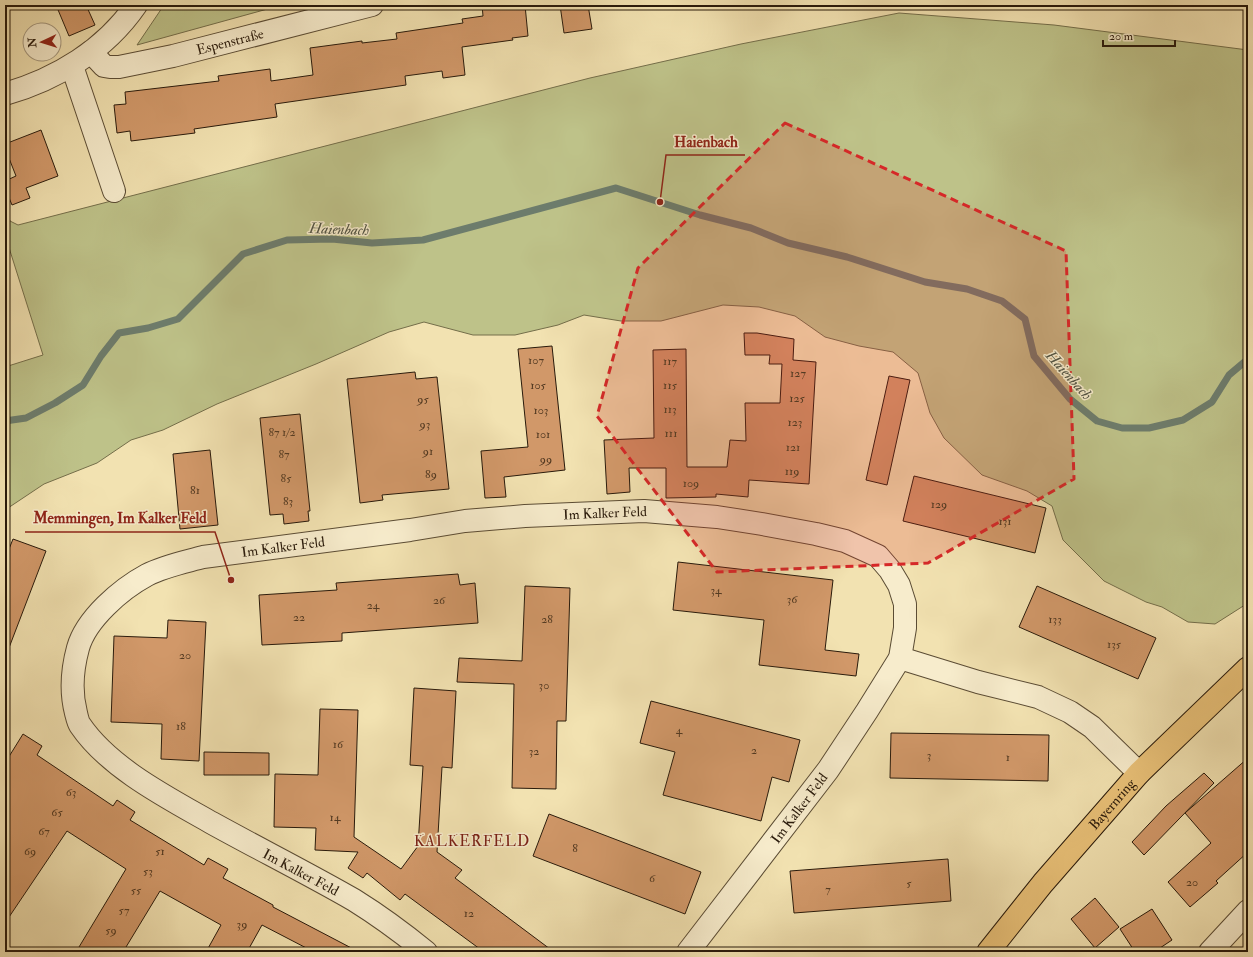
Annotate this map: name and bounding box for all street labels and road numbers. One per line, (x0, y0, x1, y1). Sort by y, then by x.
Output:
street label: Espenstraße (195, 25, 266, 59)
street label: Im Kalker Feld (563, 503, 647, 523)
street label: Im Kalker Feld (240, 533, 326, 561)
street label: Im Kalker Feld (767, 770, 831, 847)
street label: Bayernring (1085, 775, 1140, 833)
street label: Im Kalker Feld (260, 845, 342, 900)

